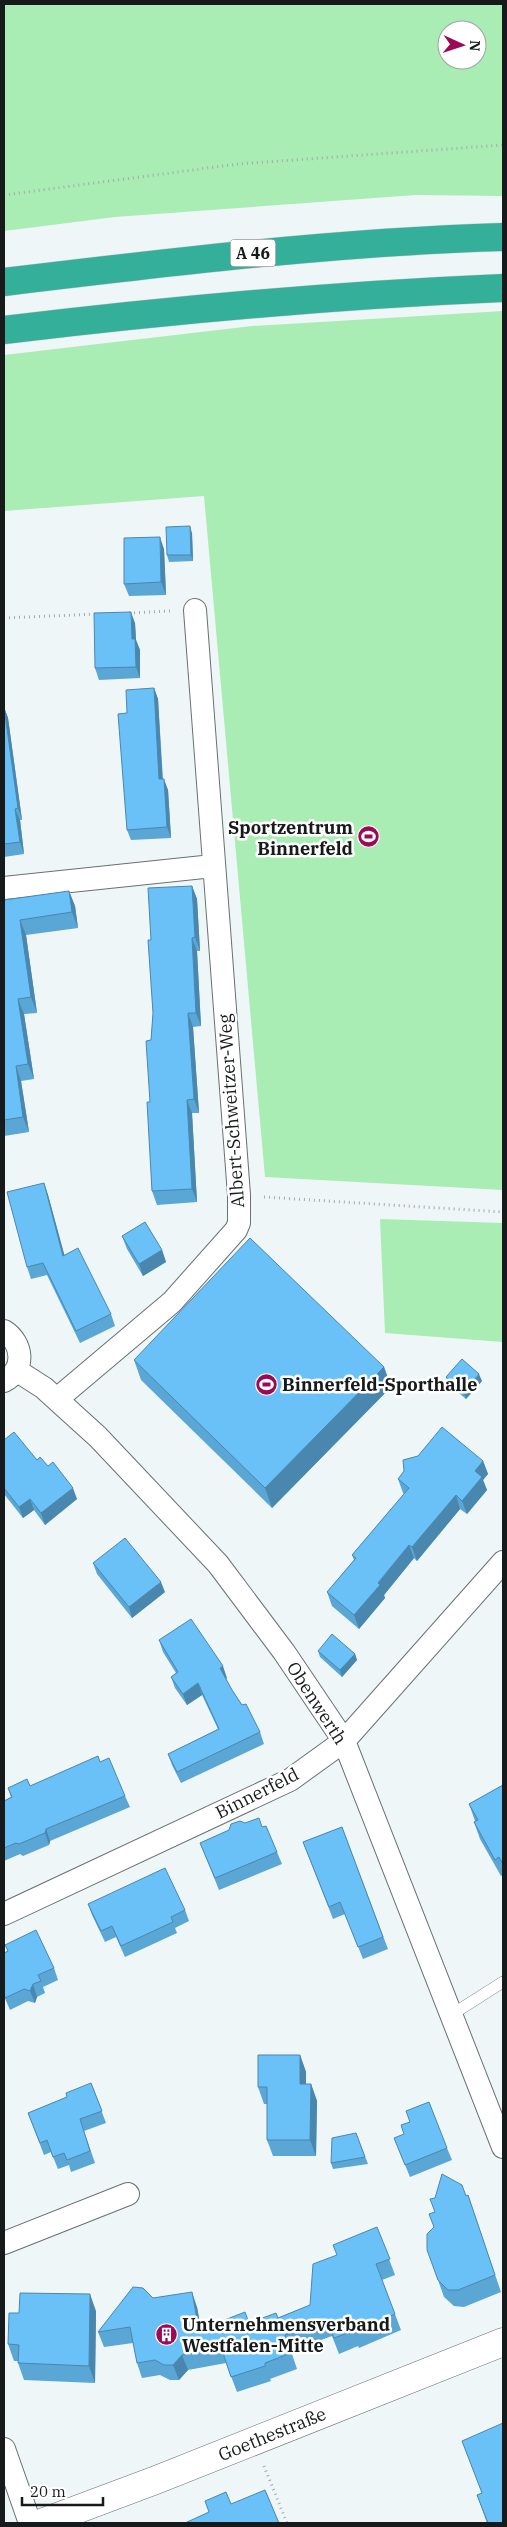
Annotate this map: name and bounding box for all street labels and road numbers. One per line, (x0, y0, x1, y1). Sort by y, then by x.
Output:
road number: A 46 (230, 240, 276, 266)
street label: Albert-Schweitzer-Weg (213, 1013, 249, 1209)
street label: Obenwerth (282, 1657, 352, 1749)
street label: Binnerfeld (211, 1762, 303, 1824)
street label: Goethestraße (215, 2402, 329, 2466)

